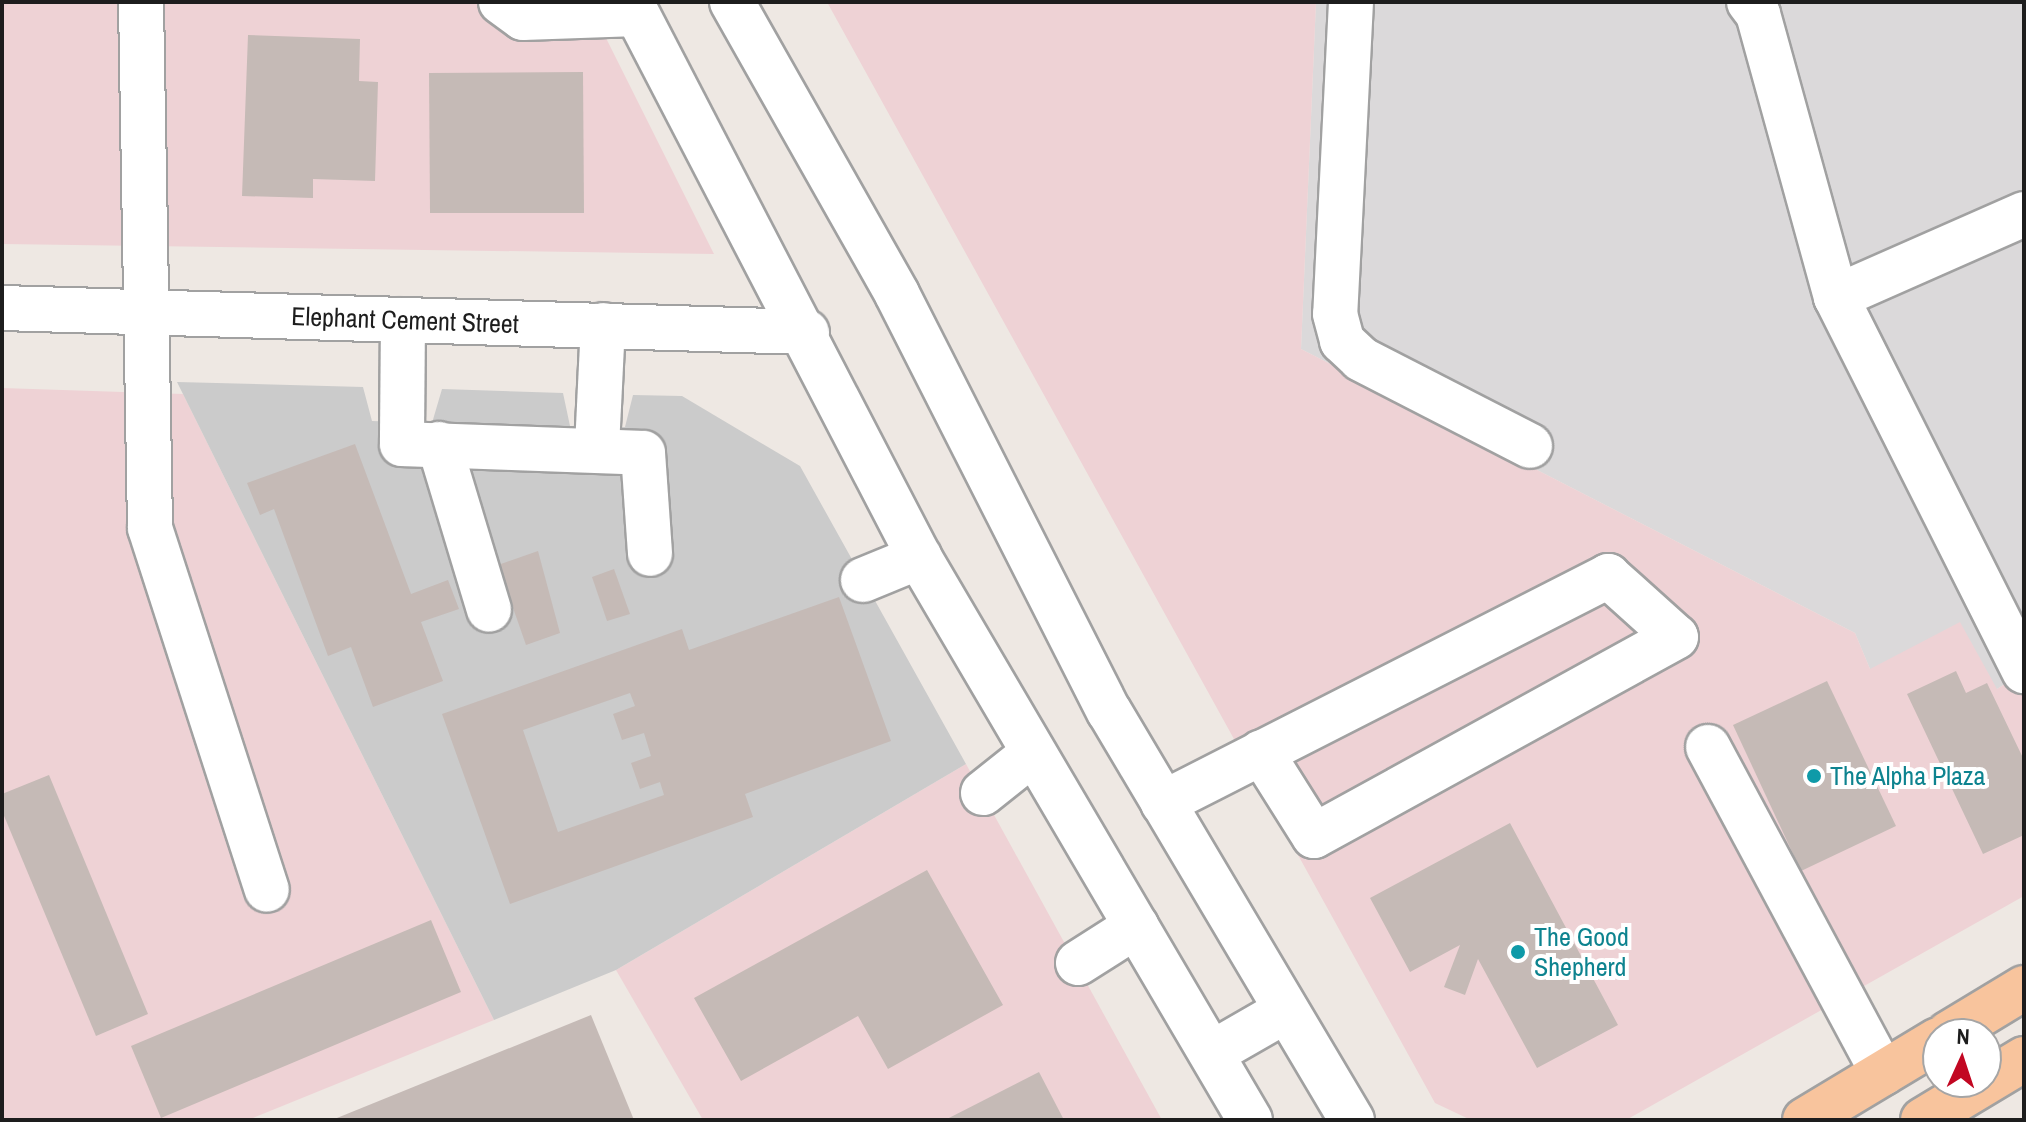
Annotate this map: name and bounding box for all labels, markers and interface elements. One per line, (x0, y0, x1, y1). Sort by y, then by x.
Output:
street label: Elephant Cement Street (291, 300, 519, 340)
place label: The Alpha Plaza (1830, 760, 1986, 792)
marker: The Alpha Plaza (1805, 767, 1823, 785)
place label: The Good Shepherd (1534, 921, 1629, 982)
marker: The Good Shepherd (1509, 943, 1527, 961)
north arrow (1922, 1018, 2002, 1098)
text: N (1956, 1021, 1970, 1051)

